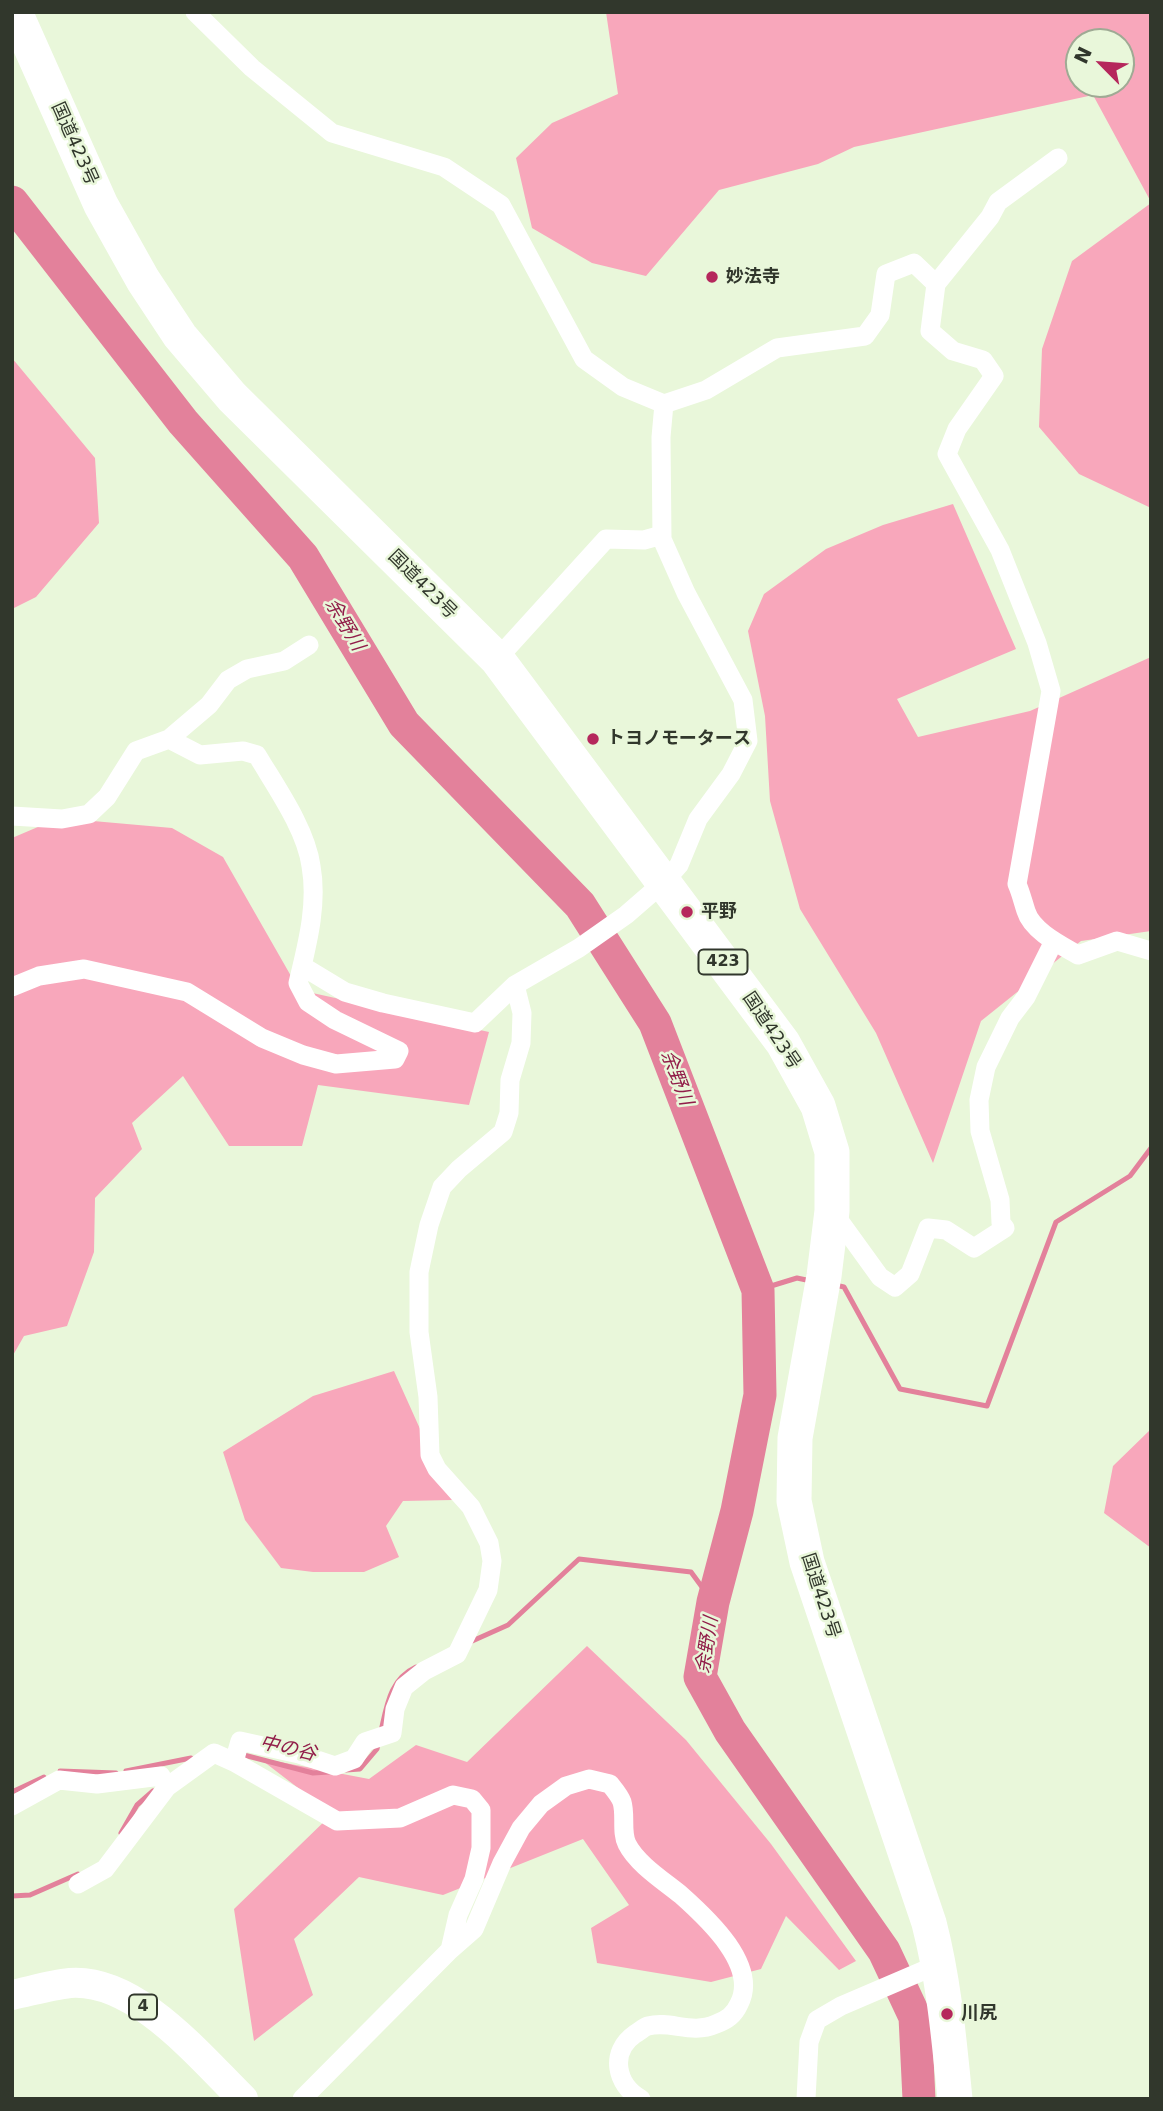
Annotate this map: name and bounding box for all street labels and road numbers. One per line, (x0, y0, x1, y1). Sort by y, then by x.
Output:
street label: 国道423号 (46, 99, 102, 189)
street label: 国道423号 (383, 546, 461, 624)
road number: 423 (698, 950, 748, 974)
street label: 国道423号 (737, 988, 805, 1074)
street label: 国道423号 (796, 1551, 844, 1641)
road number: 4 (129, 1994, 157, 2020)

